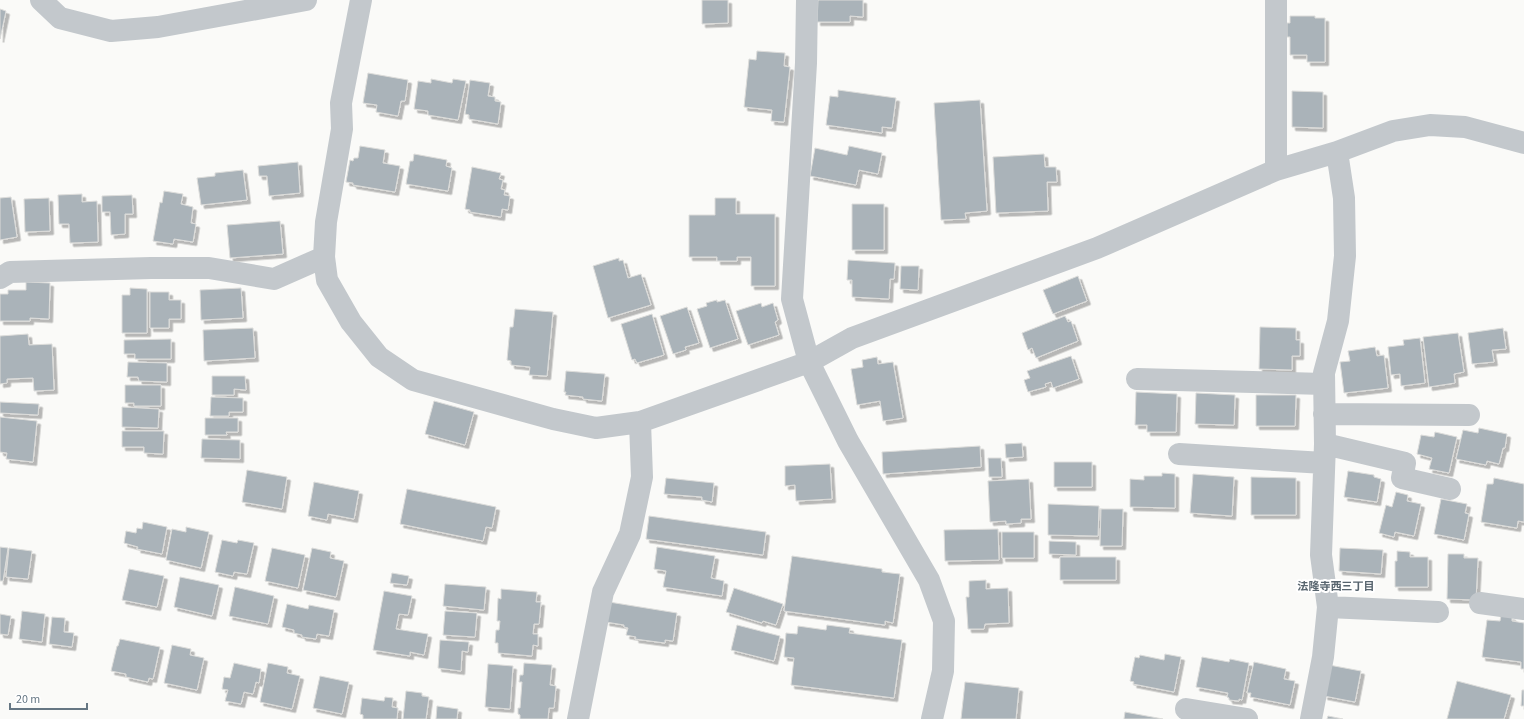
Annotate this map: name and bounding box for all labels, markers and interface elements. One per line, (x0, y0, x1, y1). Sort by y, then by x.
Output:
district label: 法隆寺西三丁目 (1298, 579, 1375, 594)
scale bar (10, 685, 87, 711)
text: 20 m (16, 691, 40, 708)

